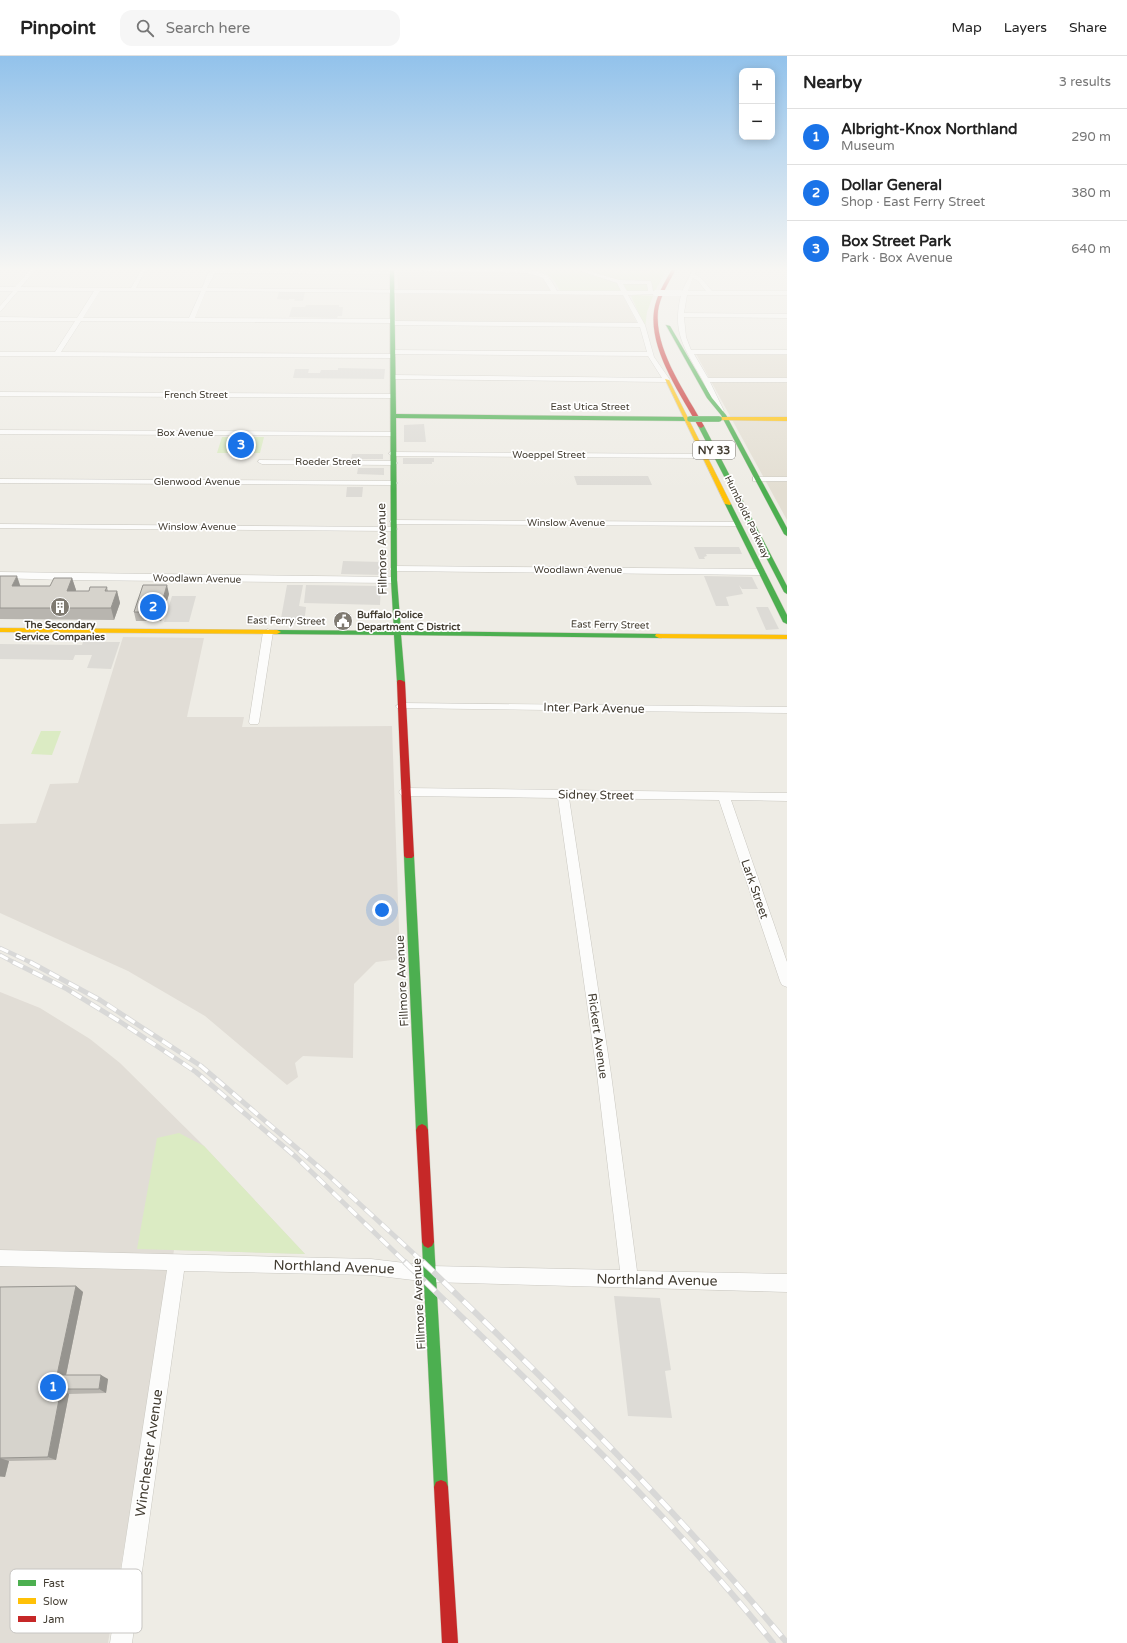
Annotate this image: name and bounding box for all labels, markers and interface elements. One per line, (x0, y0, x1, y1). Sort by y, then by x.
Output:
search box (120, 10, 400, 46)
text: Pinpoint (20, 17, 96, 39)
icon: search (134, 17, 156, 39)
text: Search here (166, 19, 250, 37)
text: Map (952, 19, 982, 36)
text: Layers (1004, 19, 1047, 36)
text: Share (1069, 19, 1107, 36)
map controls (739, 68, 775, 140)
button: + (739, 68, 775, 104)
text: Nearby (803, 72, 862, 93)
text: 3 results (1059, 74, 1111, 90)
button: − (739, 104, 775, 140)
text: Albright-Knox Northland (841, 120, 1018, 138)
text: 1 (812, 129, 820, 145)
text: 290 m (1071, 129, 1111, 145)
text: Museum (841, 138, 895, 154)
text: Dollar General (841, 176, 942, 194)
text: 2 (812, 185, 820, 201)
text: 380 m (1071, 185, 1111, 201)
text: Shop · East Ferry Street (841, 194, 985, 210)
text: Box Street Park (841, 232, 951, 250)
text: 3 (812, 241, 820, 257)
text: 640 m (1071, 241, 1111, 257)
text: Park · Box Avenue (841, 250, 953, 266)
street label: French Street (164, 389, 228, 401)
street label: East Utica Street (550, 401, 630, 413)
street label: Box Avenue (157, 427, 214, 439)
pin: 3 (228, 430, 254, 460)
road number: NY 33 (693, 441, 735, 459)
street label: Woeppel Street (512, 449, 586, 461)
street label: Roeder Street (295, 456, 361, 468)
street label: Humboldt Parkway (722, 474, 772, 561)
street label: Glenwood Avenue (154, 476, 241, 488)
street label: Fillmore Avenue (374, 503, 390, 595)
street label: Winslow Avenue (527, 517, 605, 529)
street label: Winslow Avenue (158, 521, 236, 533)
street label: Woodlawn Avenue (534, 564, 623, 576)
street label: Woodlawn Avenue (153, 572, 242, 586)
pin: 2 (140, 592, 166, 622)
building icon: The Secondary Service Companies (49, 596, 71, 618)
place label: Buffalo Police Department C District (357, 609, 460, 633)
public building icon: Buffalo Police Department C District (332, 610, 354, 632)
street label: East Ferry Street (247, 614, 326, 628)
street label: East Ferry Street (571, 618, 650, 632)
place label: The Secondary Service Companies (15, 619, 105, 643)
street label: Inter Park Avenue (543, 700, 645, 716)
street label: Sidney Street (558, 787, 634, 803)
street label: Lark Street (738, 857, 772, 921)
your location (372, 900, 392, 920)
street label: Fillmore Avenue (393, 935, 411, 1027)
street label: Rickert Avenue (585, 992, 611, 1080)
street label: Northland Avenue (273, 1256, 395, 1278)
street label: Fillmore Avenue (410, 1258, 428, 1350)
street label: Northland Avenue (596, 1270, 718, 1290)
pin: 1 (40, 1372, 66, 1402)
street label: Winchester Avenue (132, 1388, 166, 1518)
legend (10, 1569, 142, 1633)
text: Fast (43, 1577, 64, 1590)
text: Slow (43, 1595, 68, 1608)
text: Jam (43, 1613, 64, 1626)

